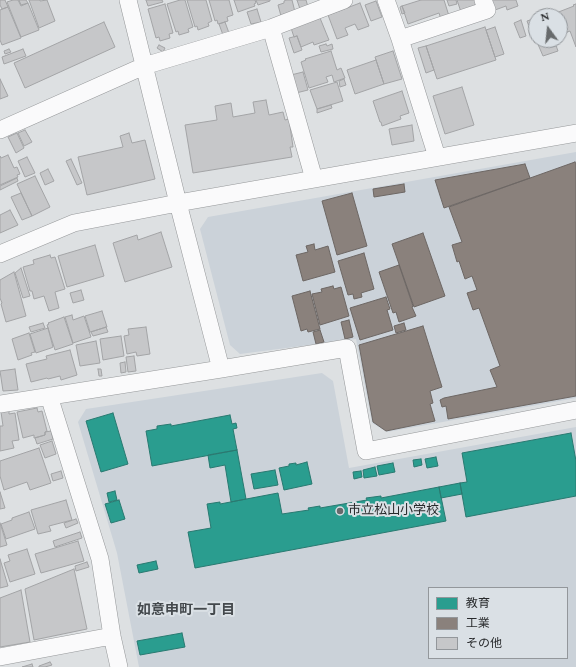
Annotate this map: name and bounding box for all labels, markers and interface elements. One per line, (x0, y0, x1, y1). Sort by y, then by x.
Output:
north arrow (528, 8, 568, 48)
text: N (538, 8, 552, 26)
place label: 市立松山小学校 (348, 503, 439, 519)
marker: 市立松山小学校 (335, 506, 345, 516)
legend (428, 587, 568, 659)
text: 教育 (466, 594, 490, 613)
district label: 如意申町一丁目 (137, 603, 235, 619)
text: 工業 (466, 614, 490, 633)
text: その他 (466, 634, 502, 653)

